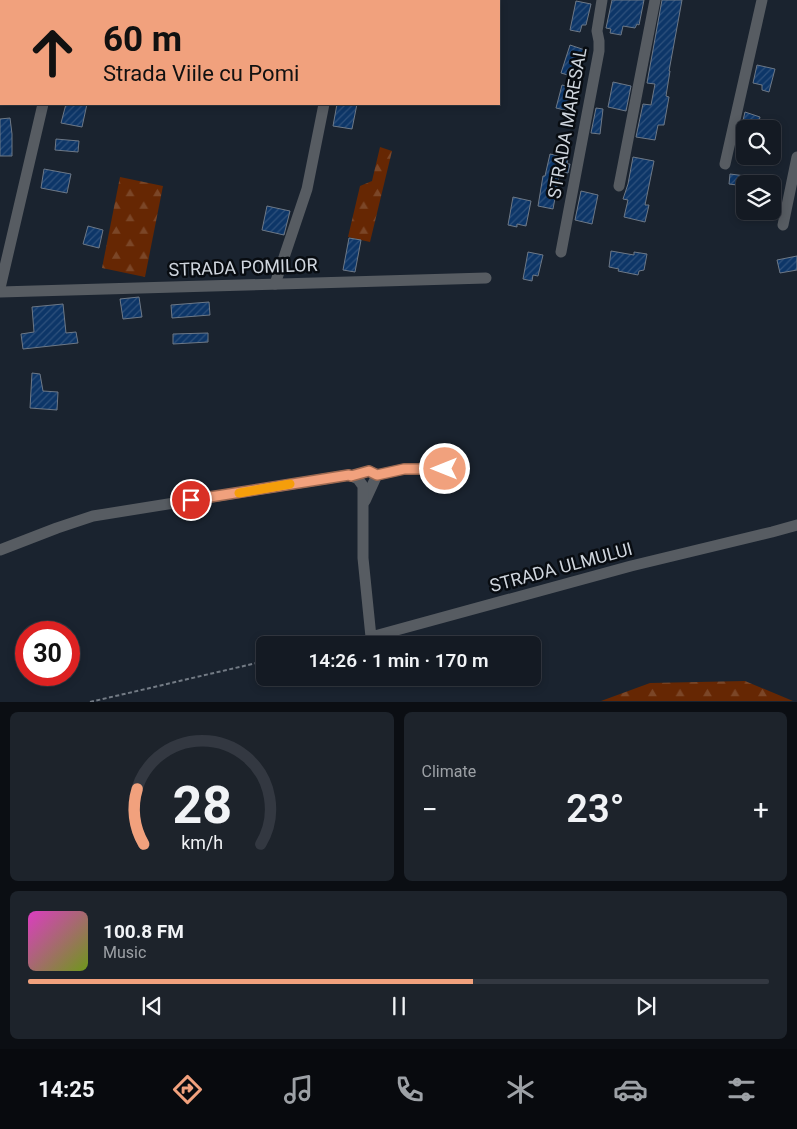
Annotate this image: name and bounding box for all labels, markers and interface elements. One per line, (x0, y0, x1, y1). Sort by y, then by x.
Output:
text: 60 m (103, 19, 182, 60)
icon: ahead (20, 20, 85, 85)
street label: STRADA MARESAL (543, 45, 591, 200)
text: Strada Viile cu Pomi (103, 61, 299, 86)
map controls (736, 120, 781, 220)
button: search (736, 120, 781, 165)
button: layers (736, 175, 781, 220)
street label: STRADA POMILOR (168, 254, 318, 280)
position arrow (418, 442, 470, 494)
pin (170, 479, 212, 521)
icon: arrive (177, 486, 205, 514)
street label: STRADA ULMULUI (487, 538, 635, 596)
speed limit sign: 30 (15, 621, 80, 686)
text: 14:26 · 1 min · 170 m (308, 649, 489, 672)
text: Climate (422, 762, 476, 781)
text: 28 (172, 775, 232, 836)
text: 23° (566, 787, 624, 831)
text: − (422, 793, 438, 826)
text: + (753, 793, 769, 826)
text: km/h (181, 832, 223, 853)
text: 100.8 FM (103, 920, 184, 943)
text: Music (103, 943, 146, 962)
icon: previous (138, 992, 166, 1020)
icon: pause (385, 992, 413, 1020)
icon: next (632, 992, 660, 1020)
icon: directions (170, 1072, 205, 1107)
icon: music (281, 1072, 316, 1107)
icon: phone (392, 1072, 427, 1107)
icon: climate (503, 1072, 538, 1107)
icon: car (613, 1072, 648, 1107)
icon: filters (724, 1072, 759, 1107)
text: 14:25 (38, 1077, 95, 1102)

